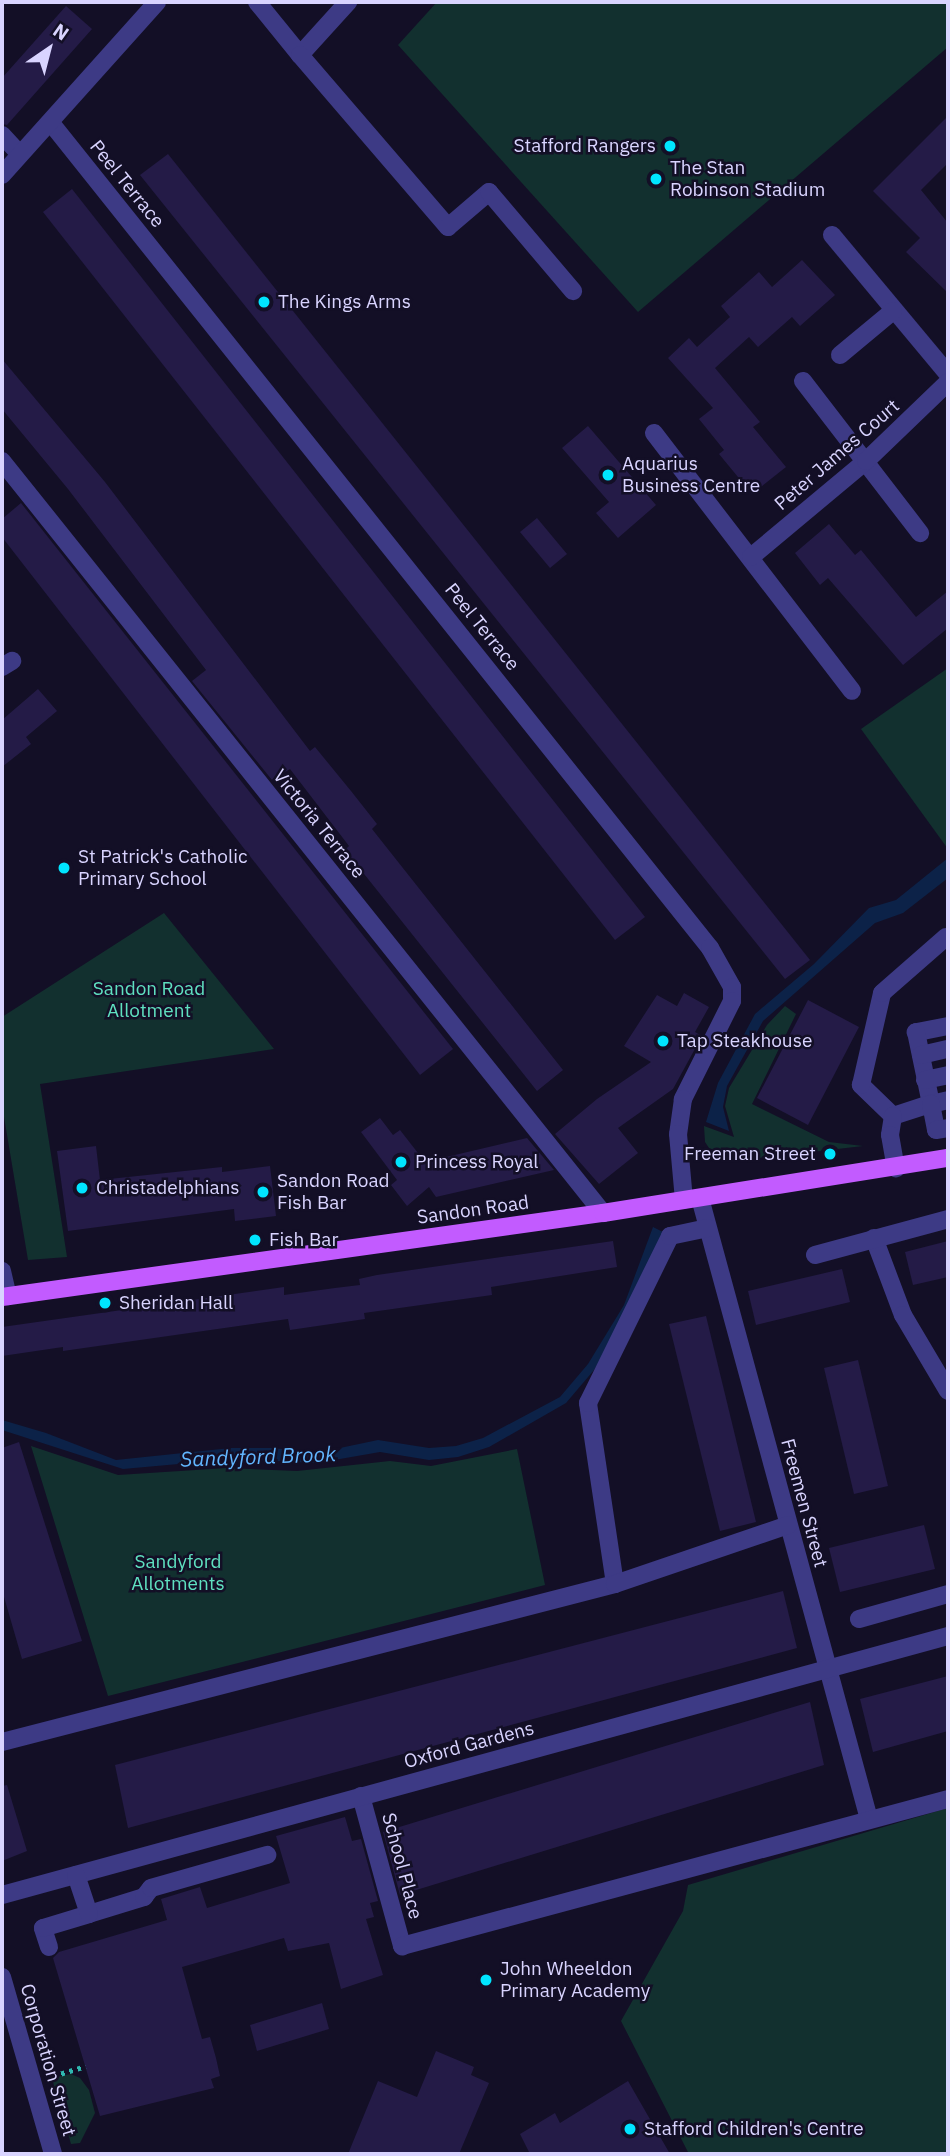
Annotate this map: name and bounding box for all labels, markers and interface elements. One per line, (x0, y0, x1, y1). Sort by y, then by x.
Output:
north arrow (14, 14, 84, 84)
text: N (49, 18, 74, 46)
place label: Stafford Rangers (513, 135, 656, 157)
street label: Peel Terrace (85, 136, 169, 232)
marker: Stafford Rangers (662, 138, 678, 154)
place label: The Stan Robinson Stadium (670, 157, 825, 201)
marker: The Stan Robinson Stadium (648, 171, 664, 187)
place label: The Kings Arms (278, 291, 411, 313)
marker: The Kings Arms (256, 294, 272, 310)
street label: Peter James Court (770, 395, 904, 515)
place label: Aquarius Business Centre (622, 453, 760, 497)
marker: Aquarius Business Centre (600, 467, 616, 483)
street label: Peel Terrace (440, 579, 524, 675)
street label: Victoria Terrace (268, 765, 370, 883)
place label: St Patrick's Catholic Primary School (78, 846, 247, 890)
marker: St Patrick's Catholic Primary School (56, 860, 72, 876)
park label: Sandon Road Allotment (93, 978, 205, 1022)
place label: Tap Steakhouse (677, 1030, 812, 1052)
marker: Tap Steakhouse (655, 1033, 671, 1049)
place label: Freeman Street (684, 1143, 816, 1165)
marker: Freeman Street (822, 1146, 838, 1162)
place label: Princess Royal (415, 1151, 539, 1173)
marker: Princess Royal (393, 1154, 409, 1170)
place label: Sandon Road Fish Bar (277, 1170, 390, 1214)
place label: Christadelphians (96, 1177, 240, 1199)
marker: Christadelphians (74, 1180, 90, 1196)
marker: Sandon Road Fish Bar (255, 1184, 271, 1200)
street label: Sandon Road (416, 1191, 530, 1229)
place label: Fish Bar (269, 1229, 338, 1251)
marker: Fish Bar (247, 1232, 263, 1248)
place label: Sheridan Hall (119, 1292, 233, 1314)
marker: Sheridan Hall (97, 1295, 113, 1311)
street label: Freemen Street (776, 1436, 832, 1570)
water label: Sandyford Brook (180, 1441, 336, 1471)
park label: Sandyford Allotments (131, 1551, 225, 1595)
street label: Oxford Gardens (401, 1717, 537, 1773)
street label: School Place (377, 1810, 427, 1922)
place label: John Wheeldon Primary Academy (500, 1958, 650, 2002)
marker: John Wheeldon Primary Academy (478, 1972, 494, 1988)
street label: Corporation Street (15, 1981, 81, 2139)
place label: Stafford Children's Centre (644, 2118, 864, 2140)
marker: Stafford Children's Centre (622, 2121, 638, 2137)

